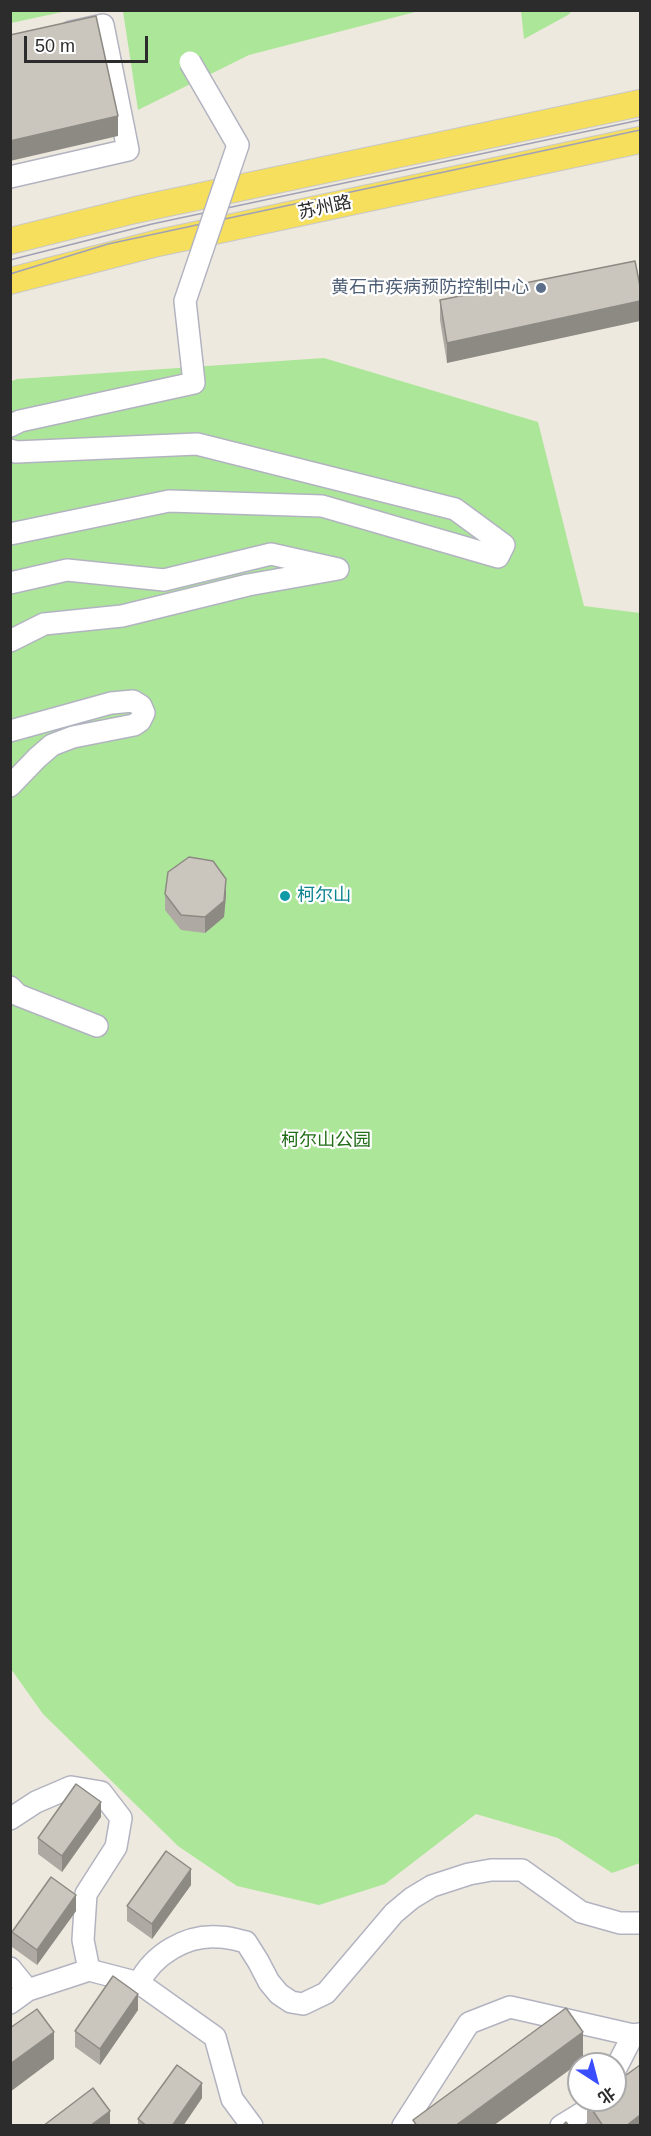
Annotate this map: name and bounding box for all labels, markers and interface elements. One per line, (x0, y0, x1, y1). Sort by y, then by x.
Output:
scale bar (27, 24, 152, 62)
text: 50 m (35, 36, 75, 56)
street label: 苏州路 (296, 192, 354, 224)
place label: 黄石市疾病预防控制中心 (331, 277, 529, 299)
marker: 黄石市疾病预防控制中心 (534, 281, 548, 295)
place label: 柯尔山 (297, 885, 351, 907)
marker: 柯尔山 (278, 889, 292, 903)
park label: 柯尔山公园 (281, 1130, 371, 1152)
north arrow (567, 2052, 627, 2112)
text: 北 (595, 2084, 618, 2107)

